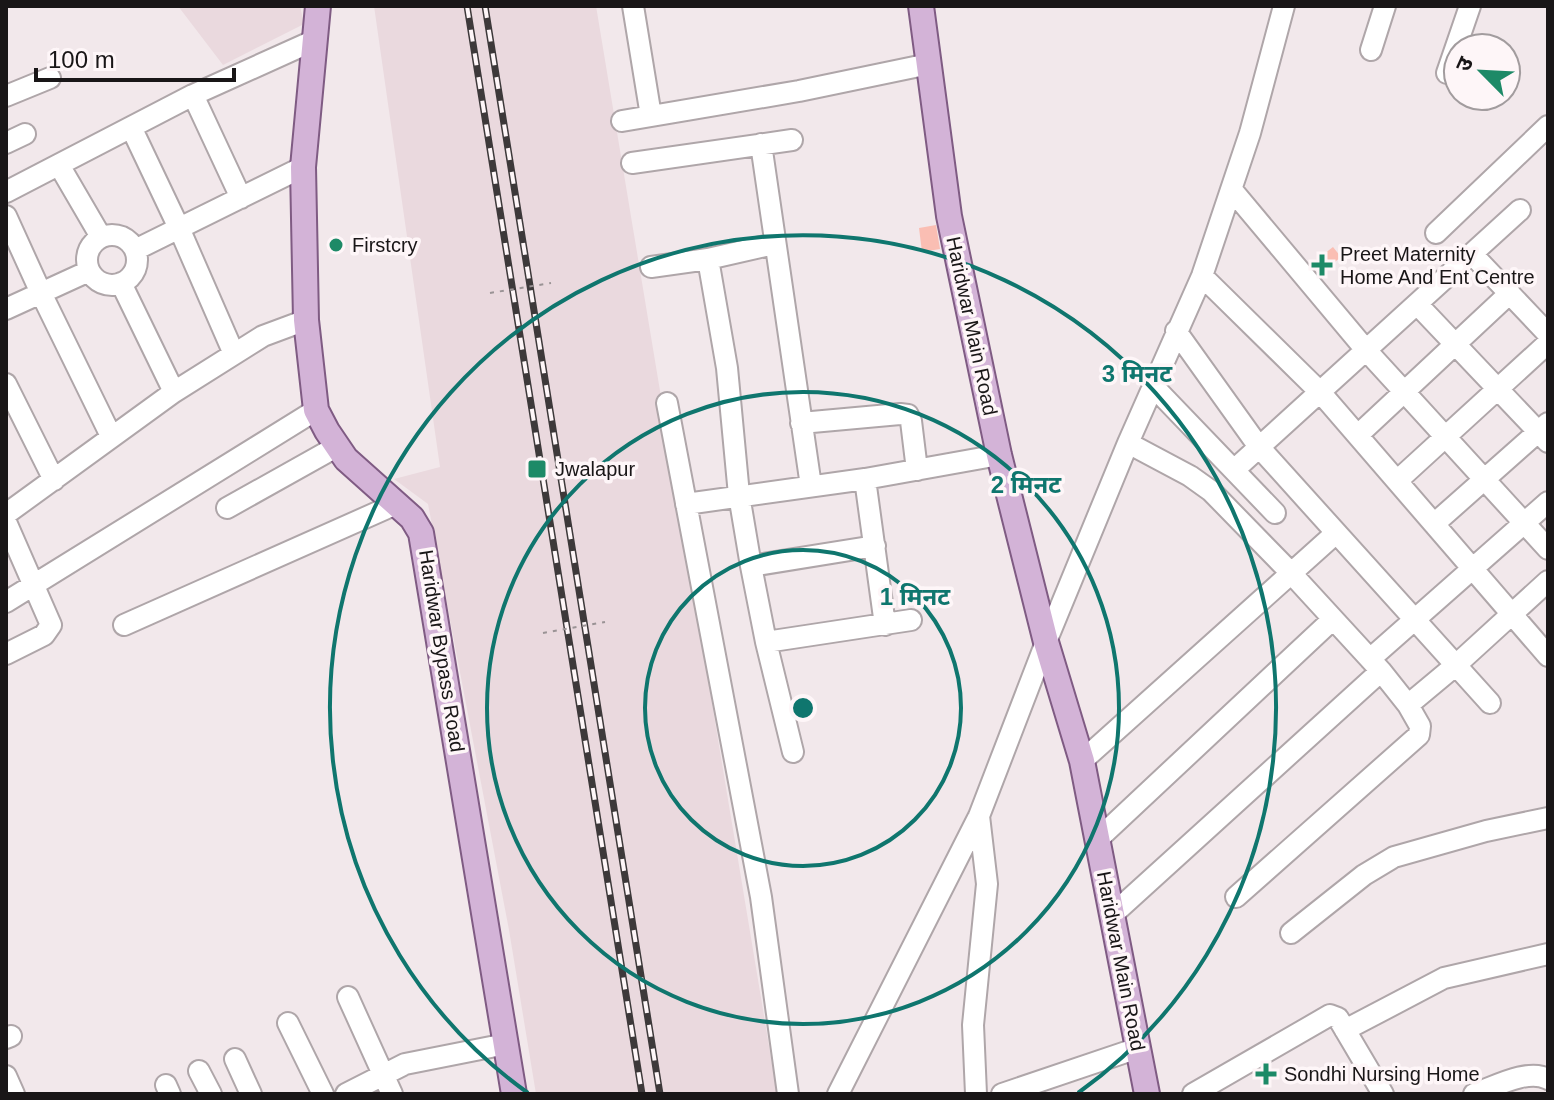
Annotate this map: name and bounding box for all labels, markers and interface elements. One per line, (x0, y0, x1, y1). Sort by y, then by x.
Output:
scale bar (36, 32, 234, 82)
north arrow (1442, 32, 1522, 112)
text: 100 m (48, 46, 115, 73)
text: उ (1450, 52, 1479, 75)
place label: Firstcry (352, 234, 418, 256)
street label: Haridwar Main Road (942, 235, 1002, 417)
marker: Firstcry (327, 236, 345, 254)
place label: Preet Maternity Home And Ent Centre (1340, 243, 1535, 288)
marker: Preet Maternity Home And Ent Centre (1311, 254, 1333, 276)
text: 3 मिनट (1102, 360, 1173, 387)
marker: Jwalapur (526, 458, 548, 480)
place label: Jwalapur (555, 458, 635, 480)
text: 2 मिनट (991, 471, 1062, 498)
street label: Haridwar Bypass Road (415, 548, 469, 754)
text: 1 मिनट (880, 583, 951, 610)
centre of rings (789, 694, 817, 722)
street label: Haridwar Main Road (1093, 869, 1149, 1053)
marker: Sondhi Nursing Home (1255, 1063, 1277, 1085)
place label: Sondhi Nursing Home (1284, 1063, 1480, 1085)

